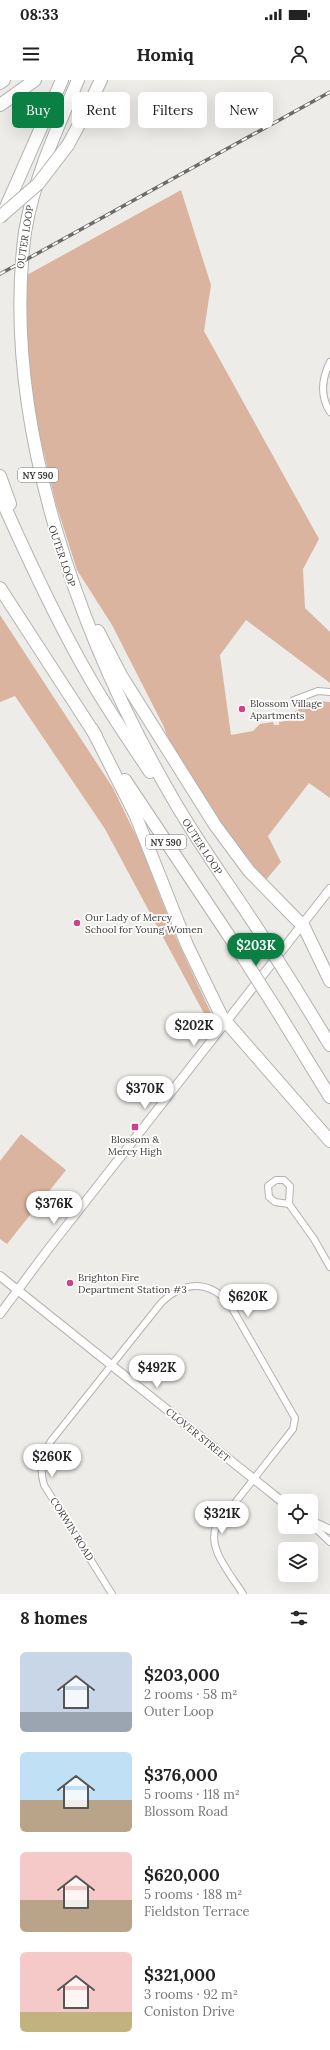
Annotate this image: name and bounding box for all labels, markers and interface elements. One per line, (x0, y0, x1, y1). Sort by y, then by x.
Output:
text: 08:33 (20, 5, 59, 24)
icon: menu (20, 43, 42, 65)
text: Homiq (136, 43, 194, 66)
icon: person (288, 43, 310, 65)
chip: Buy (12, 92, 64, 128)
chip: Rent (72, 92, 130, 128)
chip: Filters (138, 92, 207, 128)
chip: New (215, 92, 273, 128)
street label: OUTER LOOP (14, 204, 36, 270)
road number: NY 590 (18, 468, 58, 482)
street label: OUTER LOOP (45, 523, 79, 589)
place label: Blossom Village Apartments (249, 697, 323, 722)
marker: Blossom Village Apartments (237, 704, 247, 714)
street label: OUTER LOOP (180, 816, 226, 877)
road number: NY 590 (146, 835, 186, 849)
place label: Our Lady of Mercy School for Young Women (85, 911, 203, 936)
marker: Our Lady of Mercy School for Young Women (72, 918, 82, 928)
pin: $203K (228, 933, 284, 967)
text: $203K (236, 937, 276, 954)
pin: $202K (166, 1013, 222, 1047)
text: $202K (174, 1017, 214, 1034)
pin: $370K (117, 1076, 173, 1110)
text: $370K (126, 1080, 164, 1097)
marker: Blossom & Mercy High (130, 1122, 140, 1132)
place label: Blossom & Mercy High (108, 1133, 162, 1158)
pin: $376K (26, 1191, 82, 1225)
text: $376K (35, 1195, 73, 1212)
place label: Brighton Fire Department Station #3 (78, 1271, 187, 1296)
marker: Brighton Fire Department Station #3 (65, 1278, 75, 1288)
pin: $620K (220, 1284, 276, 1318)
text: $620K (228, 1288, 268, 1305)
pin: $492K (129, 1355, 185, 1389)
text: $492K (138, 1359, 176, 1376)
street label: CLOVER STREET (163, 1405, 233, 1465)
pin: $260K (24, 1444, 80, 1478)
text: $260K (32, 1448, 72, 1465)
map controls (278, 1494, 318, 1582)
button: locate (278, 1494, 318, 1534)
street label: CORWIN ROAD (47, 1495, 97, 1563)
pin: $321K (194, 1501, 250, 1535)
text: $321K (204, 1505, 240, 1522)
button: layers (278, 1542, 318, 1582)
text: 8 homes (20, 1607, 87, 1629)
icon: filters (288, 1607, 310, 1629)
text: $203,000 (144, 1664, 220, 1686)
icon: home (52, 1668, 100, 1716)
text: 2 rooms · 58 m² (144, 1686, 237, 1703)
text: Outer Loop (144, 1703, 214, 1720)
text: $376,000 (144, 1764, 218, 1786)
icon: home (52, 1768, 100, 1816)
text: 5 rooms · 118 m² (144, 1786, 240, 1803)
text: Blossom Road (144, 1803, 228, 1820)
text: $620,000 (144, 1864, 220, 1886)
icon: home (52, 1868, 100, 1916)
text: 5 rooms · 188 m² (144, 1886, 242, 1903)
text: Fieldston Terrace (144, 1903, 250, 1920)
text: $321,000 (144, 1964, 216, 1986)
icon: home (52, 1968, 100, 2016)
text: 3 rooms · 92 m² (144, 1986, 238, 2003)
text: Coniston Drive (144, 2003, 235, 2020)

